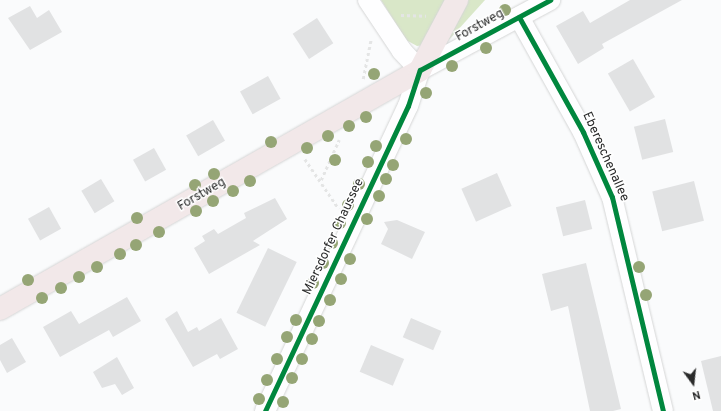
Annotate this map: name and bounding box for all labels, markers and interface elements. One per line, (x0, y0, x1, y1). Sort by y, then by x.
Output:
street label: Forstweg (453, 6, 507, 46)
street label: Ebereschenallee (578, 110, 632, 204)
street label: Forstweg (175, 175, 229, 215)
street label: Miersdorfer Chaussee (300, 176, 368, 298)
north arrow (673, 363, 713, 403)
text: N (690, 387, 702, 402)

